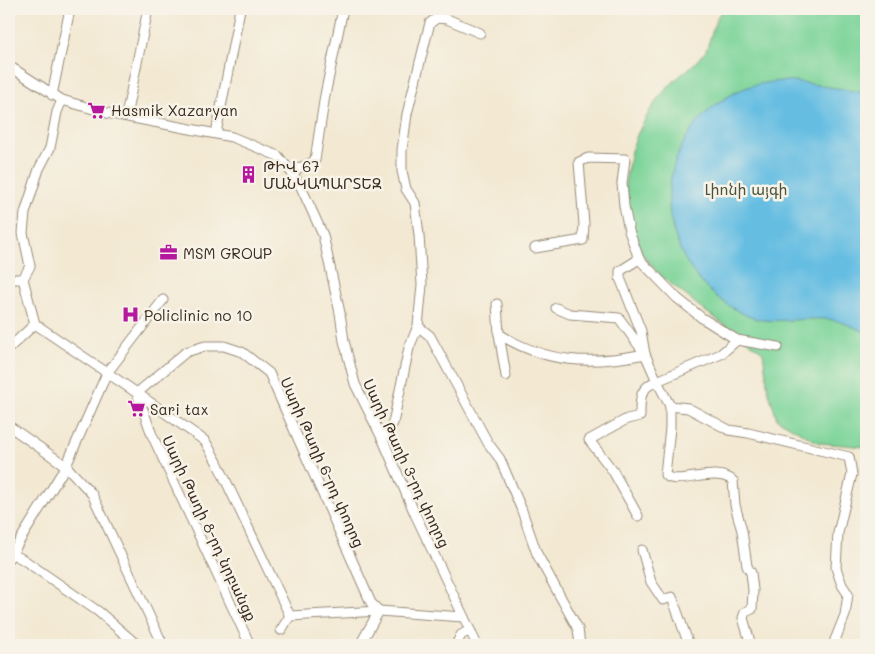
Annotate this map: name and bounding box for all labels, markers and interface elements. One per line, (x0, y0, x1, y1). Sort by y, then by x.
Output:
supermarket icon: Hasmik Xazaryan (87, 100, 107, 120)
place label: Hasmik Xazaryan (111, 100, 238, 120)
place label: ԹԻՎ 67 ՄԱՆԿԱՊԱՐՏԵԶ (263, 156, 382, 193)
building icon: ԹԻՎ 67 ՄԱՆԿԱՊԱՐՏԵԶ (239, 165, 259, 185)
park label: Լիոնի այգի (704, 179, 788, 199)
office icon: MSM GROUP (159, 243, 179, 263)
place label: MSM GROUP (183, 243, 272, 263)
hospital icon: Policlinic no 10 (120, 305, 140, 325)
place label: Policlinic no 10 (144, 305, 252, 325)
street label: Սարի Թաղի 6-րդ փողոց (276, 374, 370, 550)
street label: Սարի Թաղի 3-րդ փողոց (359, 375, 455, 551)
supermarket icon: Sari tax (126, 399, 146, 419)
place label: Sari tax (150, 399, 209, 419)
street label: Սարի Թաղի 8-րդ նրբանցք (158, 432, 262, 624)

